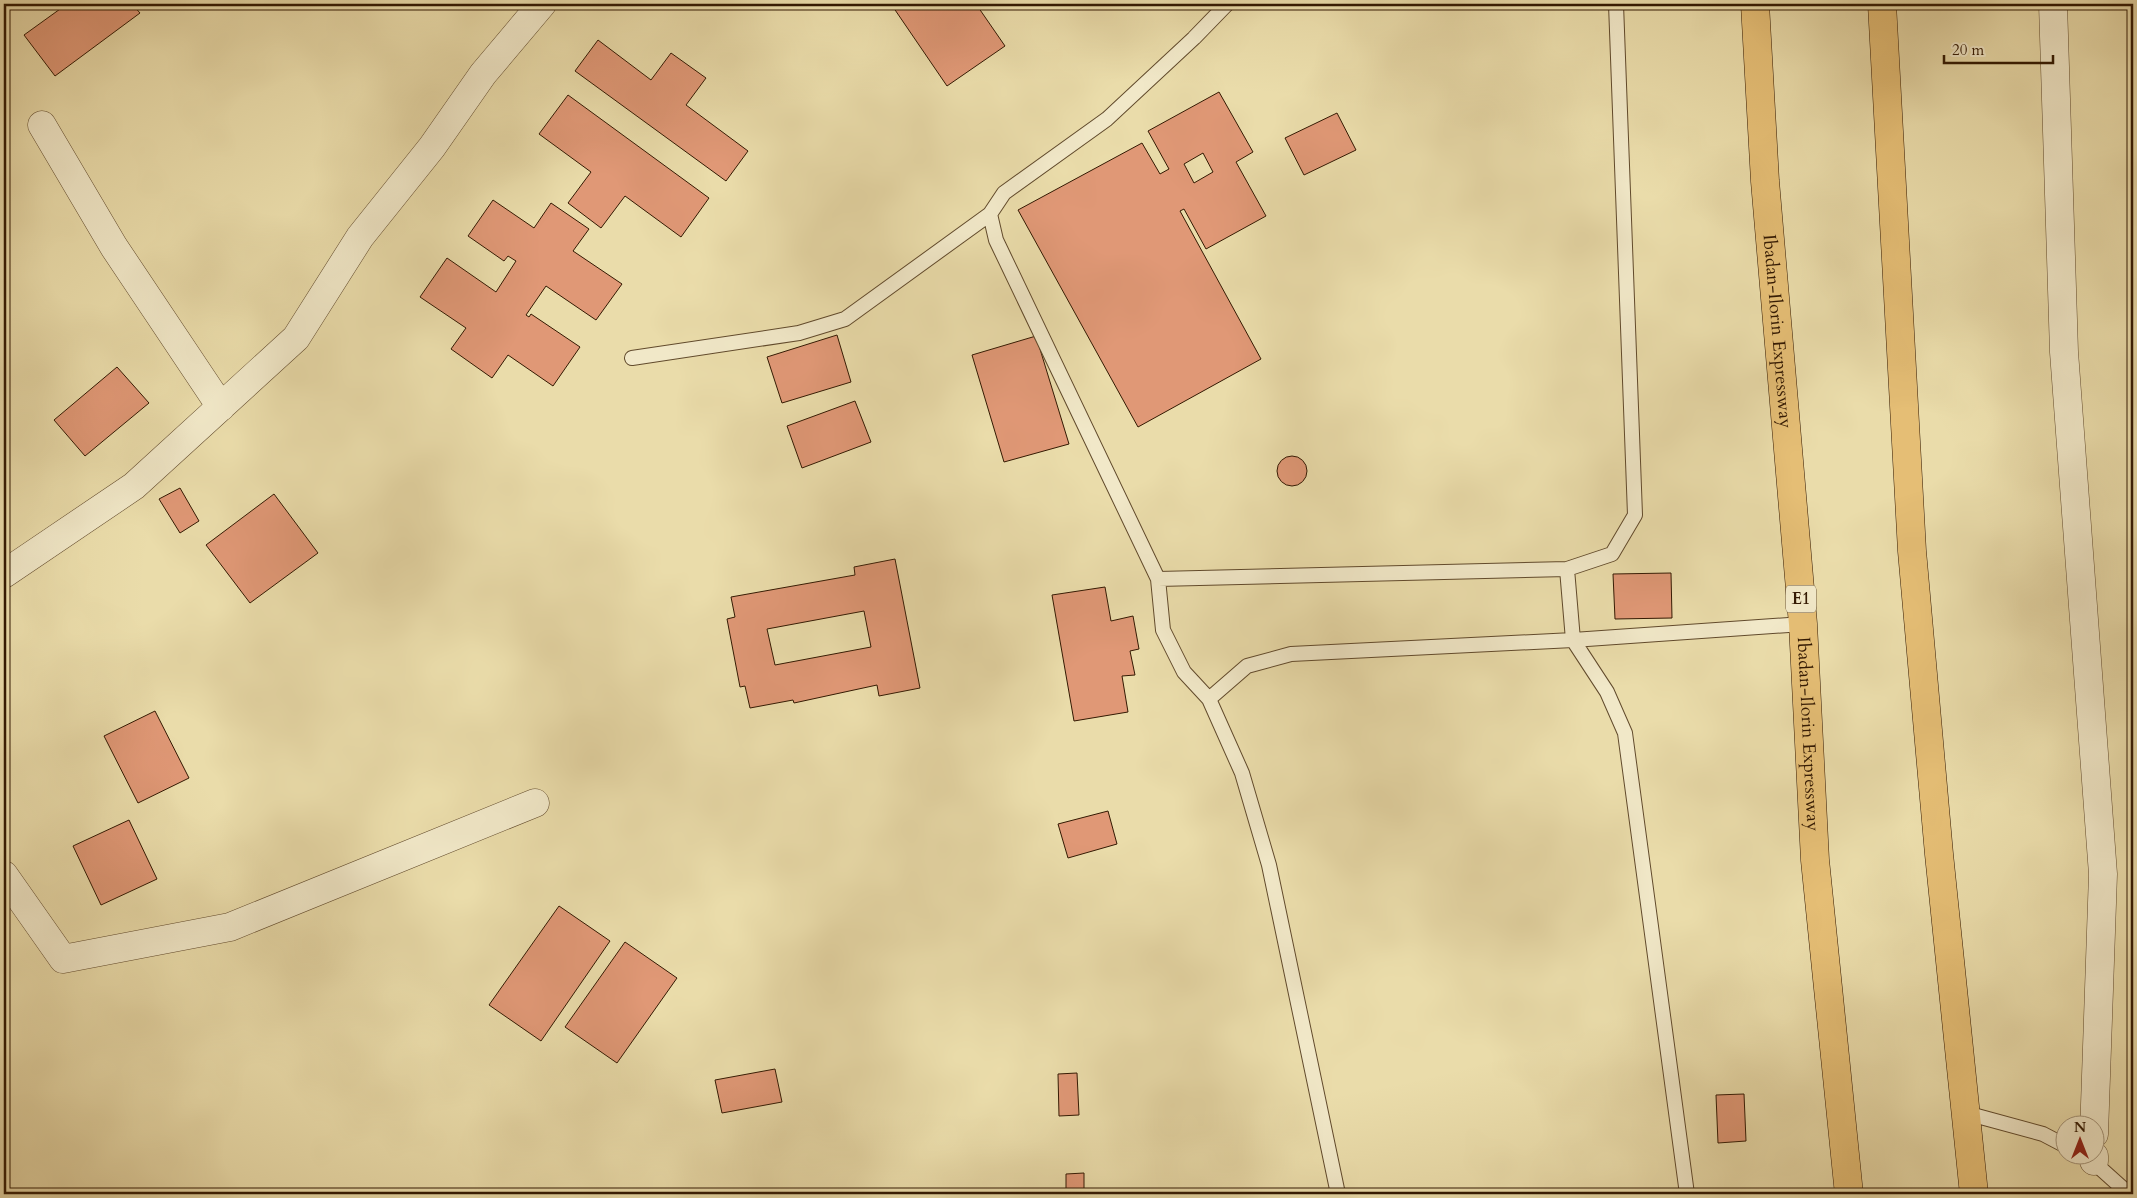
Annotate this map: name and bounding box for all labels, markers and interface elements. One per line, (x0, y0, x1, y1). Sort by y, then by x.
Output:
scale bar (1944, 32, 2053, 64)
text: 20 m (1952, 40, 1984, 60)
street label: Ibadan-Ilorin Expressway (1757, 233, 1799, 430)
road number: E1 (1786, 586, 1816, 612)
street label: Ibadan-Ilorin Expressway (1791, 636, 1826, 832)
north arrow (2054, 1116, 2104, 1166)
text: N (2074, 1118, 2086, 1137)

